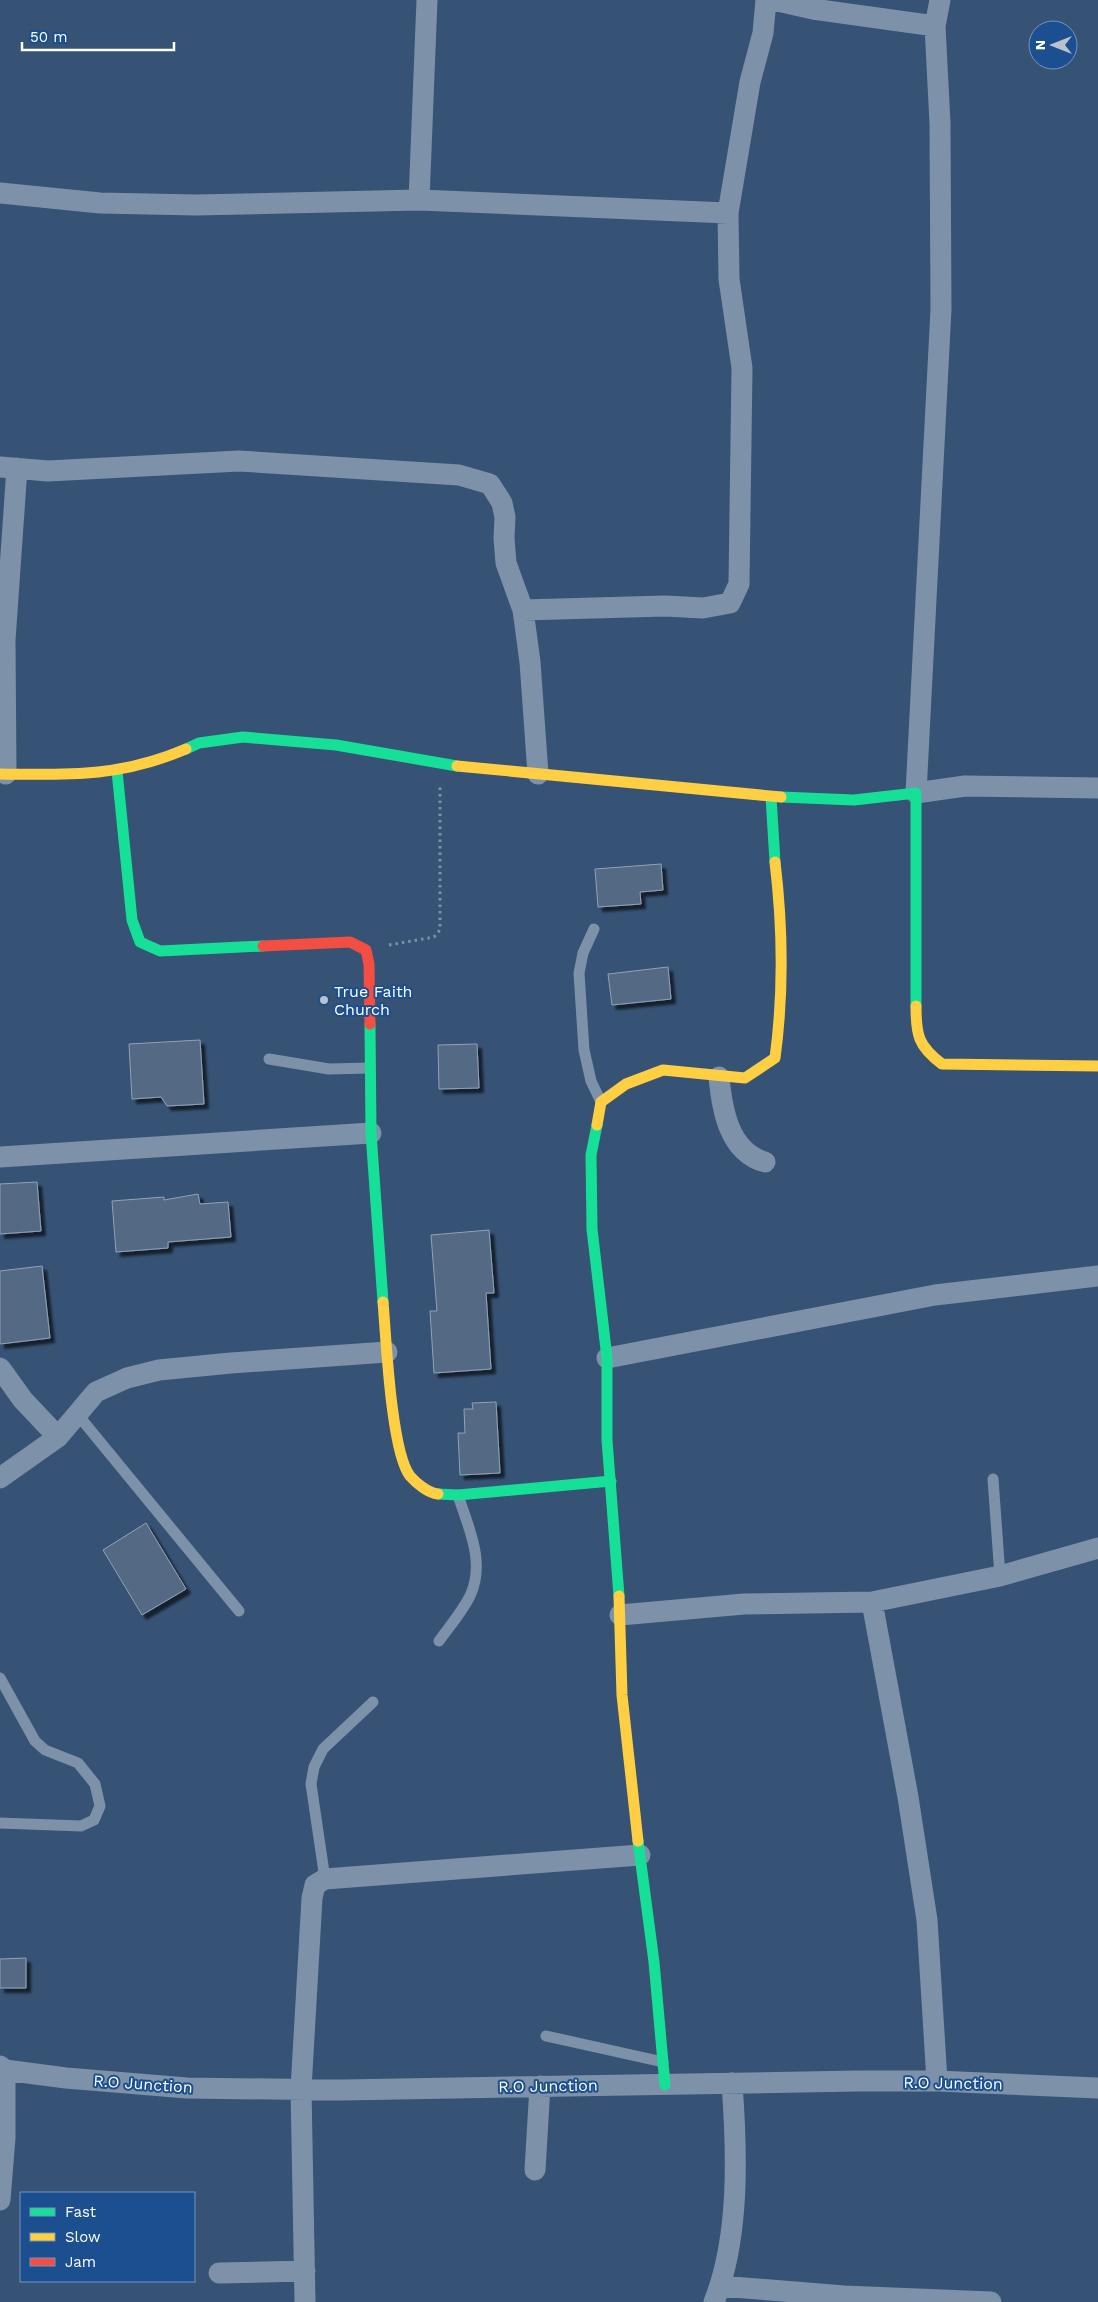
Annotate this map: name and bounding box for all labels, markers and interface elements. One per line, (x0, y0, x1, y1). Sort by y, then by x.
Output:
scale bar (22, 20, 175, 52)
north arrow (1028, 20, 1078, 70)
text: 50 m (30, 28, 67, 46)
text: N (1032, 40, 1048, 50)
place label: True Faith Church (334, 982, 413, 1019)
marker: True Faith Church (318, 994, 330, 1006)
street label: R.O Junction (93, 2071, 193, 2097)
street label: R.O Junction (903, 2073, 1003, 2093)
street label: R.O Junction (498, 2076, 598, 2096)
legend (20, 2192, 195, 2282)
text: Fast (65, 2203, 97, 2221)
text: Slow (65, 2228, 101, 2246)
text: Jam (65, 2253, 96, 2271)

